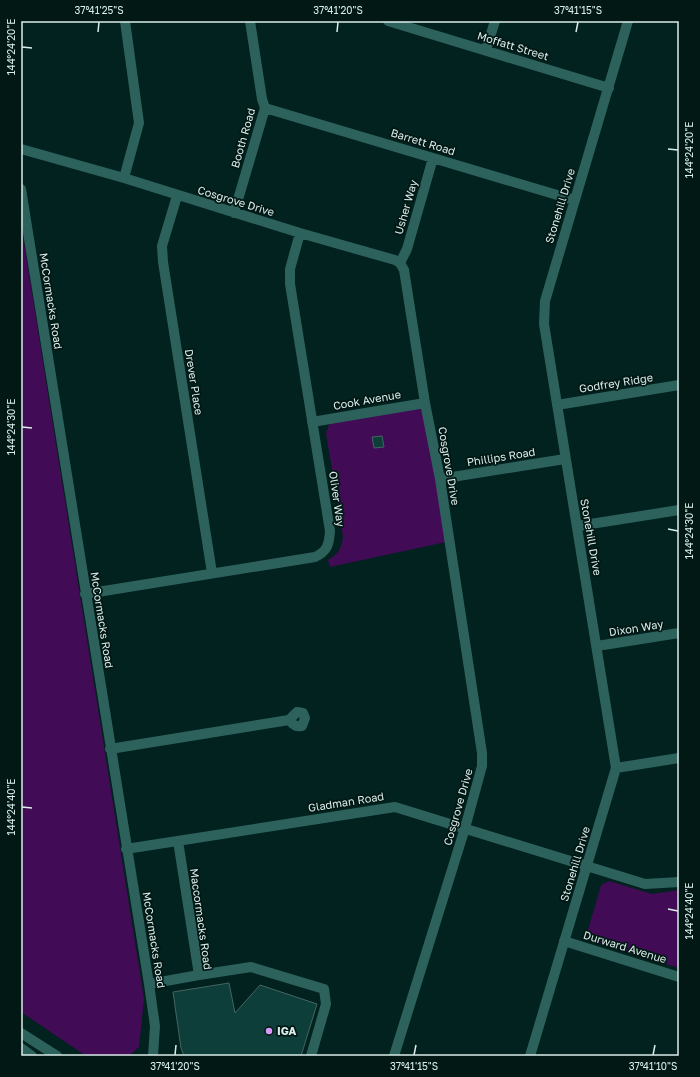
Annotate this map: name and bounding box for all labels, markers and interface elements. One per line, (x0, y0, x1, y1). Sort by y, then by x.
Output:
text: 37°41'25"S (74, 4, 124, 16)
text: 37°41'20"S (313, 4, 363, 16)
text: 37°41'15"S (554, 4, 602, 16)
text: 144°24'20"E (5, 19, 17, 75)
street label: Moffatt Street (476, 28, 550, 63)
street label: Booth Road (228, 107, 257, 169)
text: 144°24'20"E (683, 122, 695, 178)
street label: Barrett Road (389, 126, 457, 158)
street label: Stonehill Drive (542, 167, 577, 245)
street label: Usher Way (392, 178, 420, 236)
street label: Cosgrove Drive (196, 183, 276, 218)
street label: McCormacks Road (37, 252, 66, 350)
street label: Drever Place (183, 348, 206, 416)
street label: Godfrey Ridge (578, 370, 654, 395)
street label: Cook Avenue (332, 387, 402, 412)
text: 144°24'30"E (5, 399, 17, 455)
street label: Cosgrove Drive (436, 426, 463, 506)
street label: Phillips Road (466, 445, 536, 468)
street label: Oliver Way (327, 470, 348, 528)
street label: Stonehill Drive (578, 498, 605, 576)
text: 144°24'30"E (683, 503, 695, 559)
street label: McCormacks Road (88, 571, 117, 669)
street label: Dixon Way (608, 617, 664, 638)
street label: Cosgrove Drive (440, 767, 475, 847)
text: 144°24'40"E (5, 779, 17, 835)
street label: Gladman Road (307, 789, 385, 814)
street label: Stonehill Drive (557, 825, 592, 903)
street label: Maccormacks Road (188, 867, 215, 970)
text: 144°24'40"E (683, 883, 695, 939)
street label: McCormacks Road (140, 891, 169, 989)
street label: Durward Avenue (582, 928, 668, 965)
place label: IGA (277, 1024, 297, 1037)
marker: IGA (264, 1026, 274, 1036)
text: 37°41'20"S (150, 1060, 200, 1072)
text: 37°41'15"S (390, 1060, 438, 1072)
text: 37°41'10"S (629, 1060, 677, 1072)

